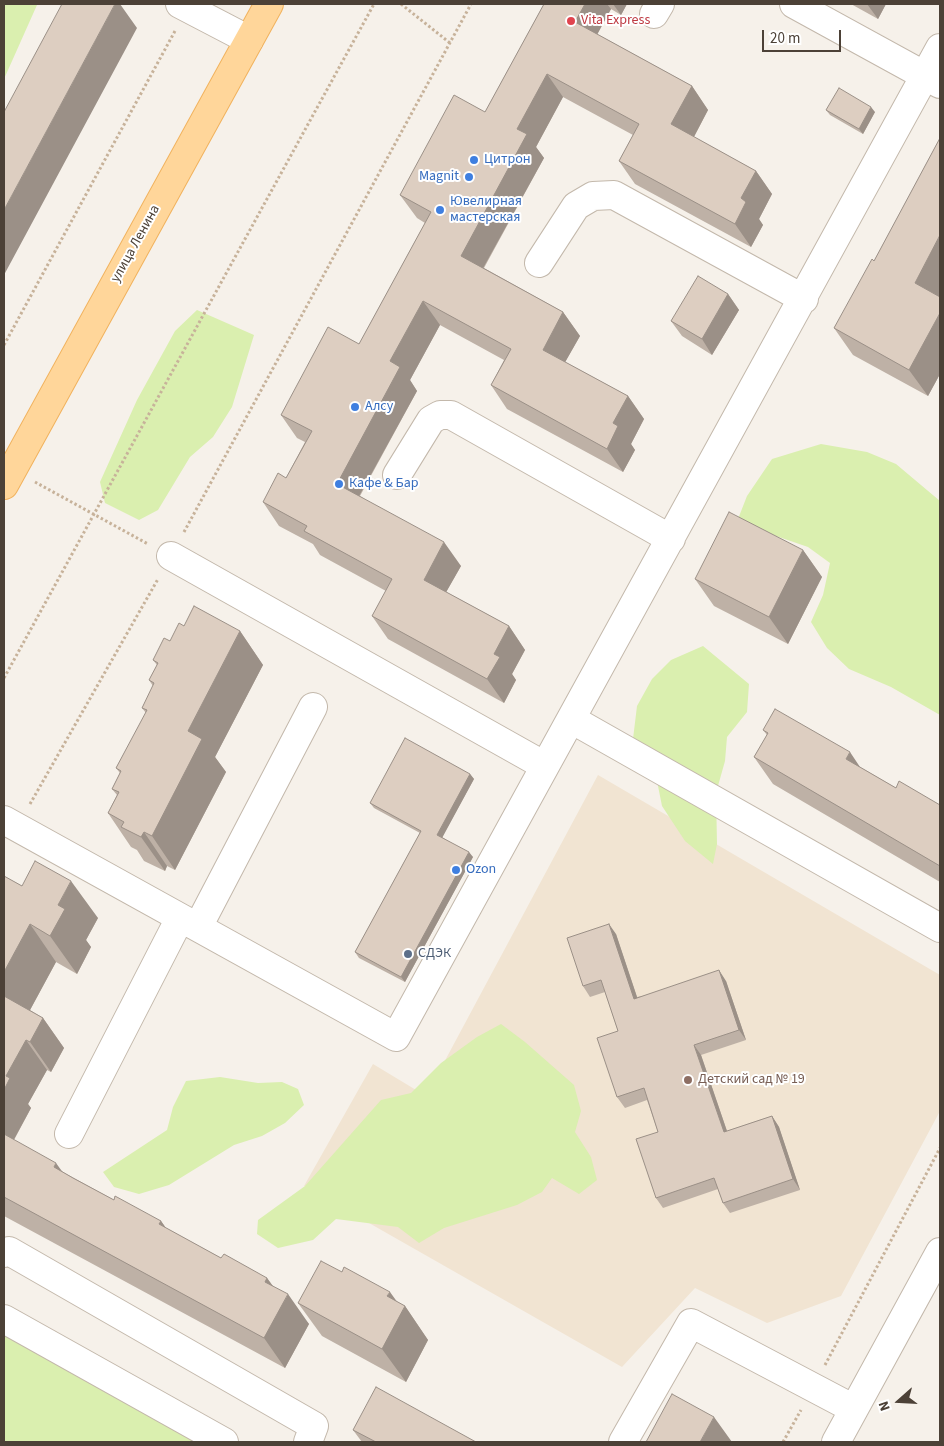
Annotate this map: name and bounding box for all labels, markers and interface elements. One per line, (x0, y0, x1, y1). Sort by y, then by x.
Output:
place label: Vita Express (581, 13, 650, 29)
marker: Vita Express (565, 15, 577, 27)
scale bar (764, 20, 843, 52)
text: 20 m (770, 28, 800, 49)
place label: Цитрон (484, 152, 531, 168)
marker: Цитрон (468, 154, 480, 166)
place label: Magnit (419, 169, 459, 185)
marker: Magnit (463, 171, 475, 183)
place label: Ювелирная мастерская (450, 194, 522, 226)
street label: улица Ленина (108, 202, 164, 286)
marker: Ювелирная мастерская (434, 204, 446, 216)
place label: Алсу (365, 399, 393, 415)
marker: Алсу (349, 401, 361, 413)
place label: Кафе & Бар (349, 476, 418, 492)
marker: Кафе & Бар (333, 478, 345, 490)
place label: Ozon (466, 862, 496, 878)
marker: Ozon (450, 864, 462, 876)
place label: СДЭК (418, 946, 451, 962)
marker: СДЭК (402, 948, 414, 960)
place label: Детский сад № 19 (698, 1072, 805, 1088)
marker: Детский сад № 19 (682, 1074, 694, 1086)
north arrow (874, 1376, 924, 1426)
text: N (874, 1398, 896, 1414)

